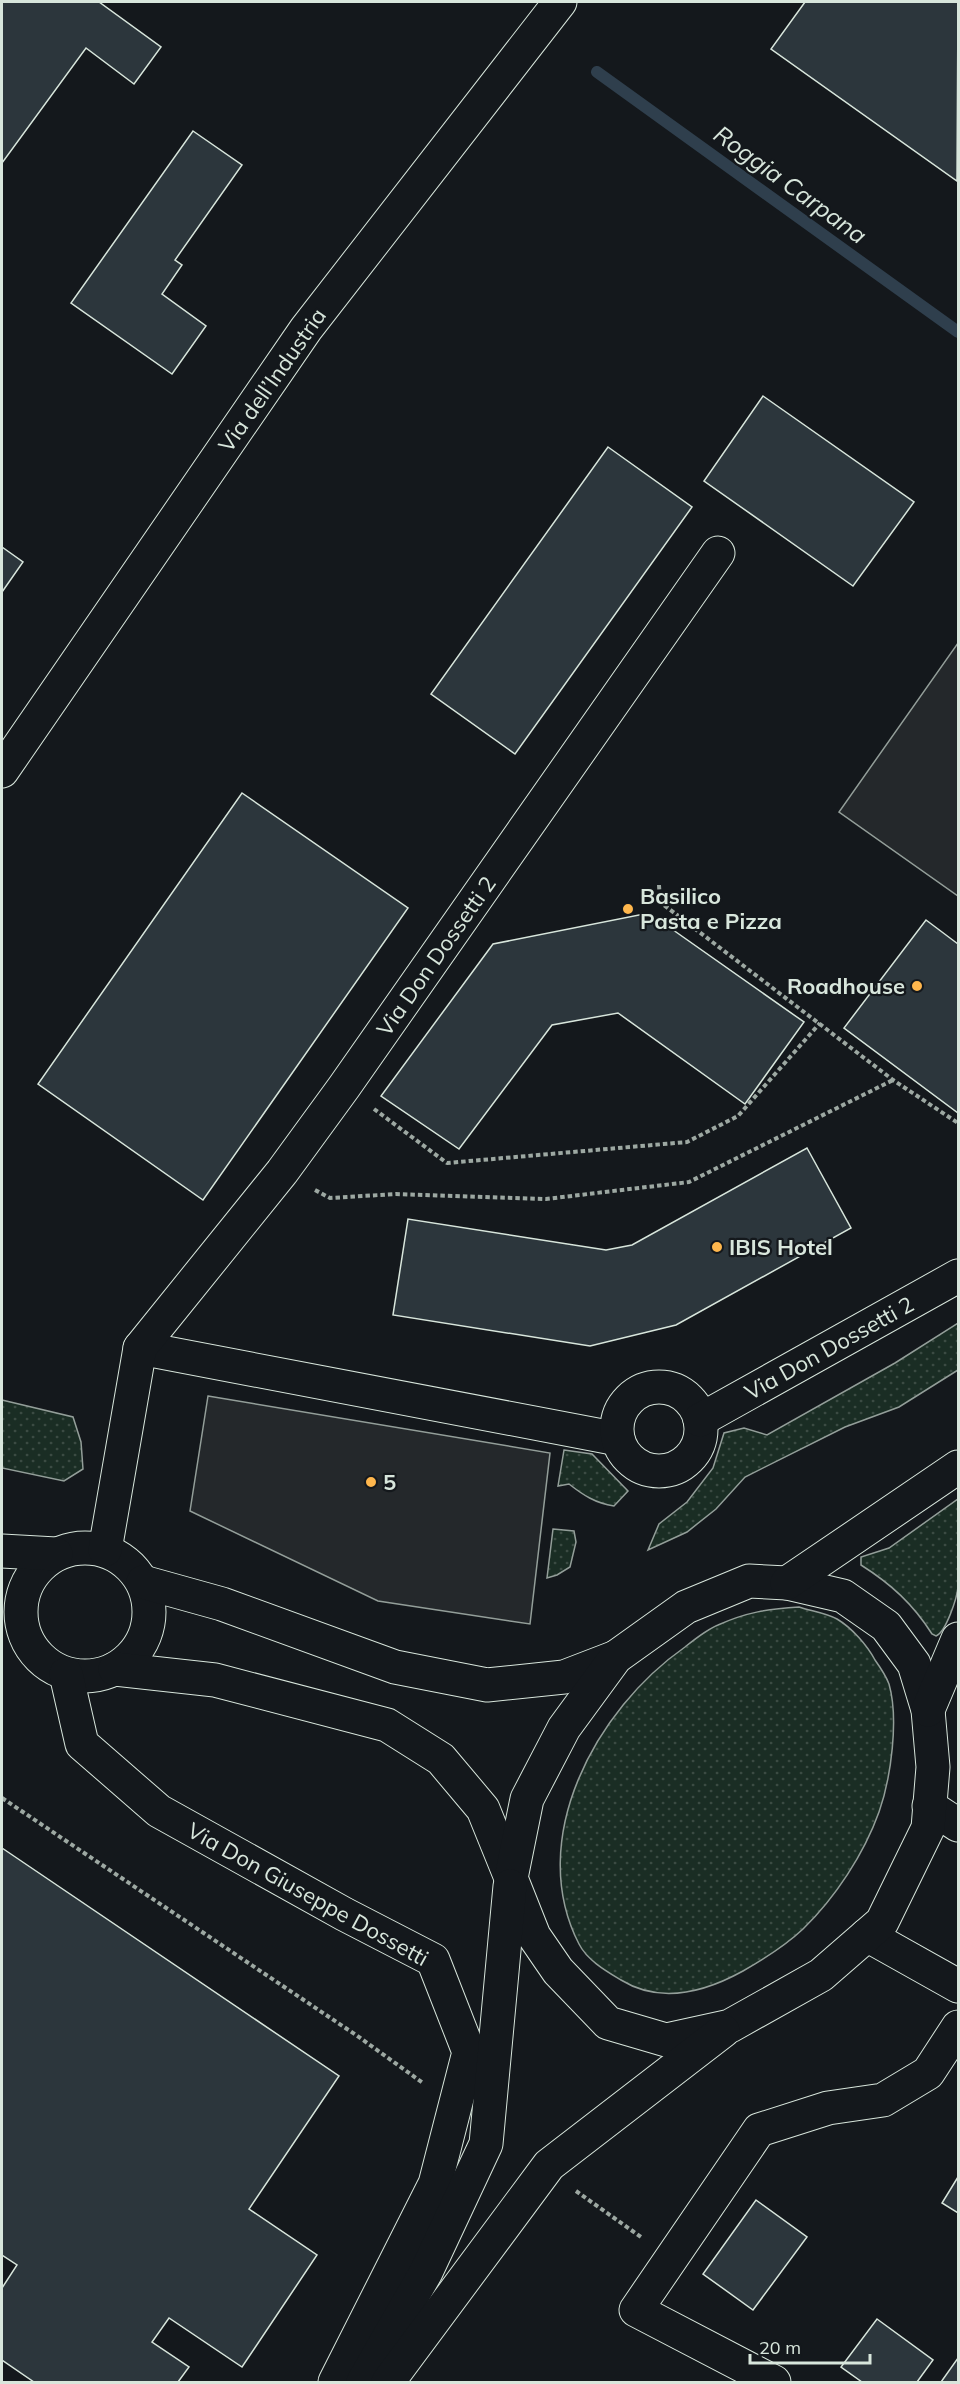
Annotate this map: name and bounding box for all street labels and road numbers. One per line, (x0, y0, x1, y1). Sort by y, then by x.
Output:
street label: Via dell’Industria (212, 303, 332, 457)
street label: Via Don Dossetti 2 (370, 870, 502, 1042)
street label: Via Don Dossetti 2 (739, 1290, 919, 1406)
street label: Via Don Giuseppe Dossetti (183, 1816, 433, 1972)

